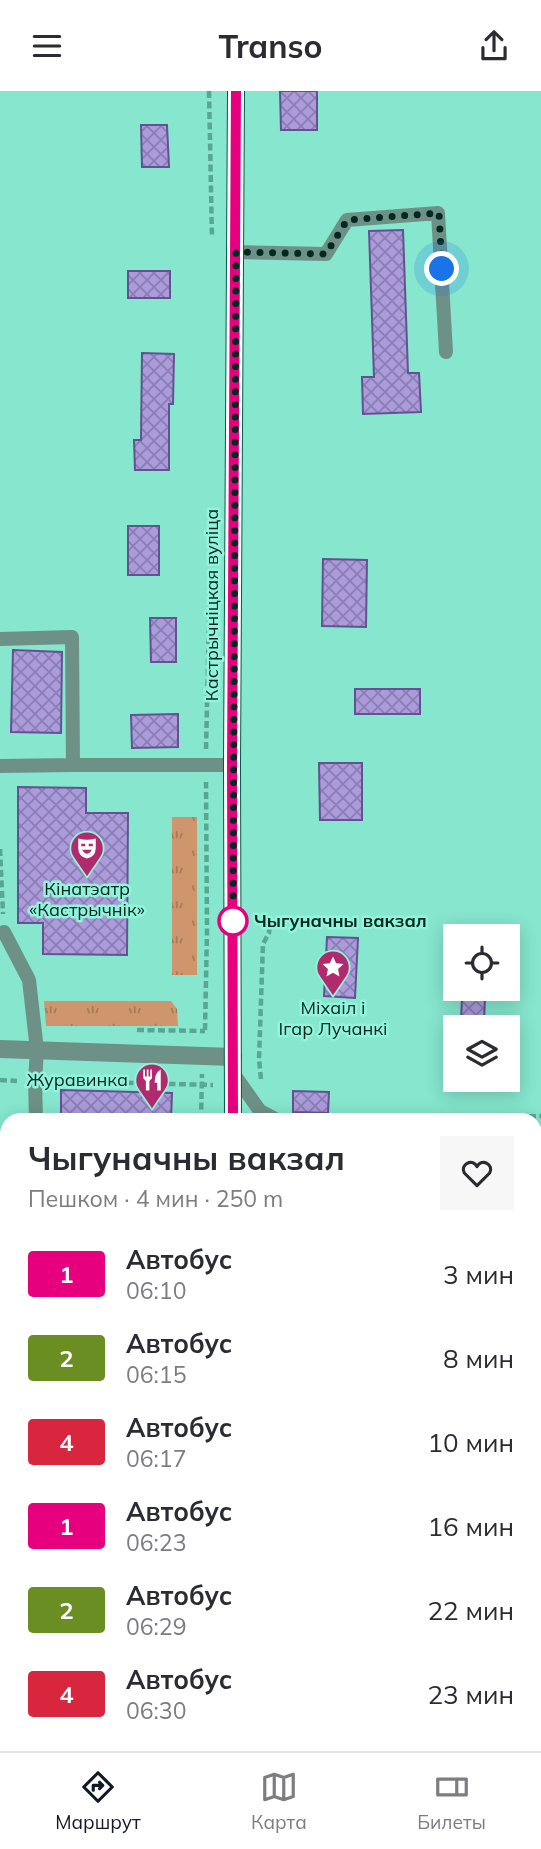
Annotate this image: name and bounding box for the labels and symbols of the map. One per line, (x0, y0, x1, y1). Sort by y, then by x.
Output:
your location (424, 251, 459, 286)
street label: Кастрычніцкая вуліца (200, 509, 223, 701)
theatre icon: Кінатэатр «Кастрычнік» (68, 829, 106, 878)
place label: Кінатэатр «Кастрычнік» (29, 877, 145, 921)
marker: Чыгуначны вакзал (218, 906, 248, 936)
place label: Чыгуначны вакзал (254, 909, 427, 932)
place icon: Міхаіл і Ігар Лучанкі (314, 948, 352, 997)
place label: Міхаіл і Ігар Лучанкі (279, 996, 387, 1040)
restaurant icon: Журавинка (133, 1061, 171, 1110)
place label: Журавинка (27, 1068, 128, 1091)

